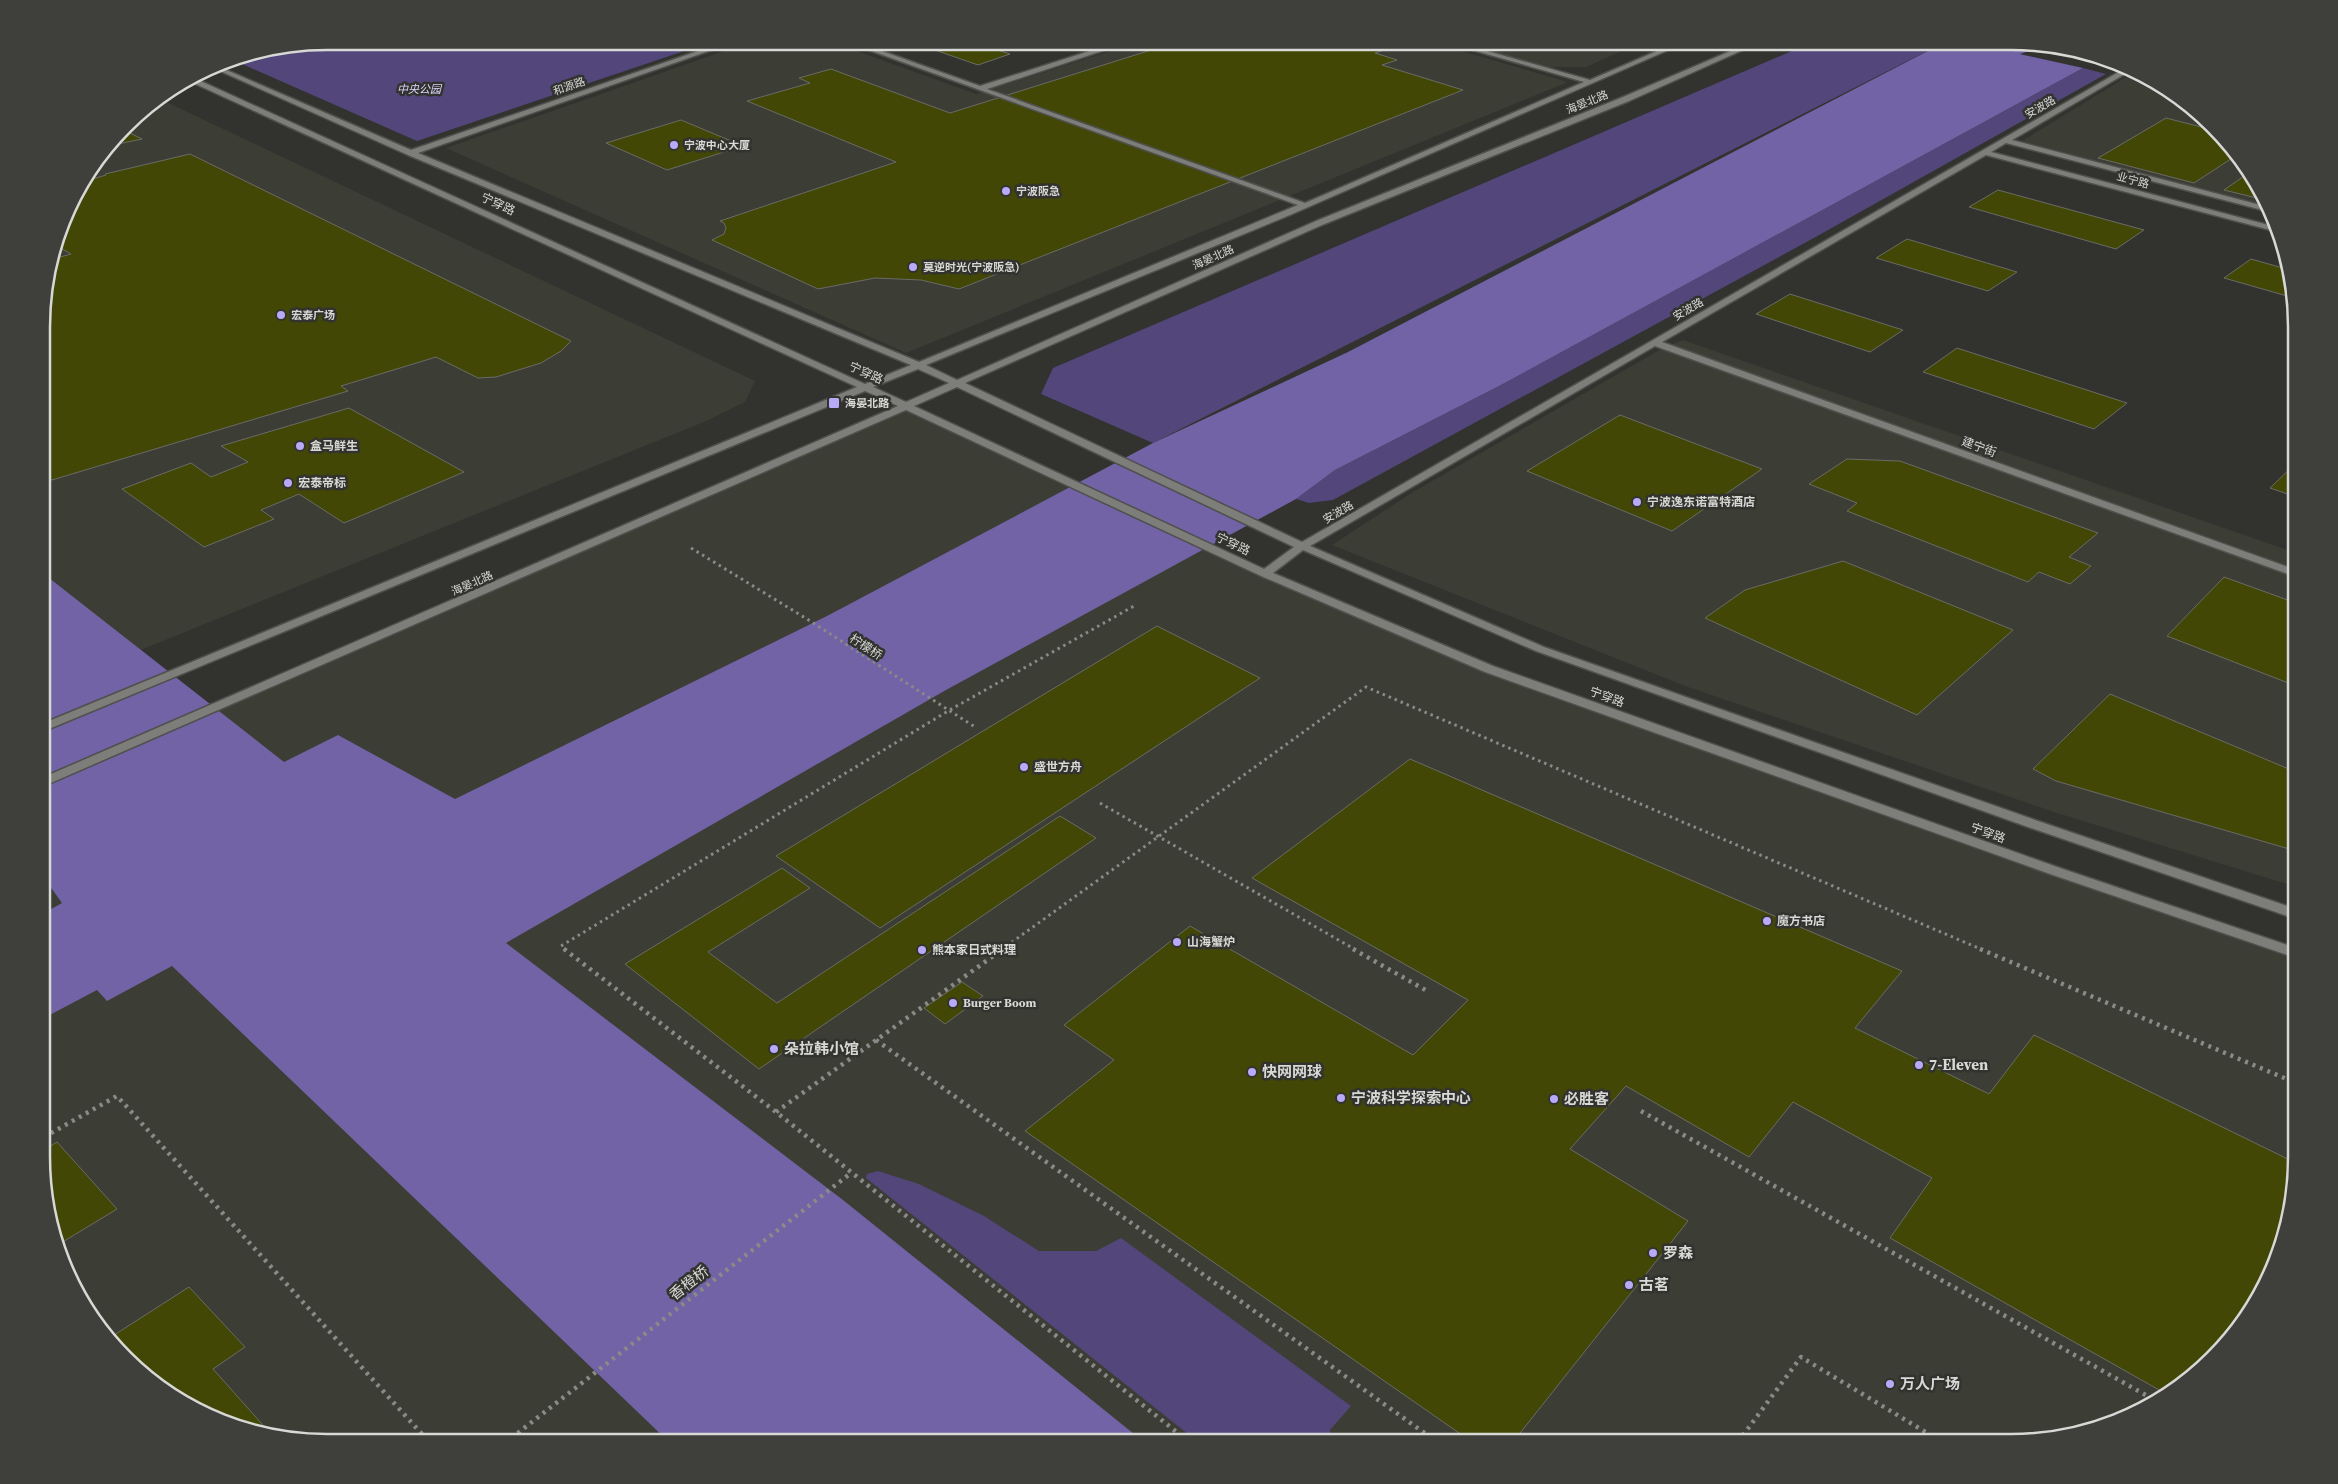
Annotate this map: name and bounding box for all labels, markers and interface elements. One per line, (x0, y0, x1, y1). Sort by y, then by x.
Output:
street label: 和源路 (551, 74, 587, 99)
park label: 中央公园 (397, 82, 443, 97)
street label: 海晏北路 (1564, 87, 1610, 118)
street label: 安波路 (2022, 93, 2058, 122)
place label: 宁波中心大厦 (684, 138, 750, 153)
marker: 宁波中心大厦 (668, 139, 680, 151)
street label: 业宁路 (2115, 169, 2151, 192)
place label: 宁波阪急 (1016, 184, 1060, 199)
marker: 宁波阪急 (1000, 185, 1012, 197)
street label: 宁穿路 (478, 189, 518, 219)
street label: 海晏北路 (1190, 242, 1236, 273)
place label: 莫逆时光(宁波阪急) (923, 260, 1019, 275)
marker: 莫逆时光(宁波阪急) (907, 261, 919, 273)
street label: 安波路 (1670, 295, 1706, 324)
place label: 宏泰广场 (291, 308, 335, 323)
marker: 宏泰广场 (275, 309, 287, 321)
street label: 宁穿路 (846, 358, 886, 388)
marker: 海晏北路 (827, 396, 841, 410)
place label: 海晏北路 (845, 396, 890, 411)
street label: 建宁街 (1959, 433, 1999, 461)
place label: 盒马鲜生 (310, 438, 358, 454)
marker: 盒马鲜生 (294, 440, 306, 452)
place label: 宏泰帝标 (298, 475, 346, 491)
marker: 宏泰帝标 (282, 477, 294, 489)
place label: 宁波逸东诺富特酒店 (1647, 494, 1755, 510)
marker: 宁波逸东诺富特酒店 (1631, 496, 1643, 508)
street label: 安波路 (1320, 498, 1356, 527)
street label: 宁穿路 (1213, 529, 1253, 559)
street label: 海晏北路 (449, 568, 495, 599)
street label: 柠檬桥 (847, 630, 885, 664)
street label: 宁穿路 (1587, 683, 1627, 711)
place label: 盛世方舟 (1034, 759, 1082, 775)
marker: 盛世方舟 (1018, 761, 1030, 773)
street label: 宁穿路 (1968, 819, 2008, 847)
place label: 魔方书店 (1777, 913, 1825, 929)
marker: 魔方书店 (1761, 915, 1773, 927)
place label: 山海蟹炉 (1187, 934, 1235, 950)
marker: 山海蟹炉 (1171, 936, 1183, 948)
place label: 熊本家日式料理 (932, 942, 1016, 958)
marker: 熊本家日式料理 (916, 944, 928, 956)
place label: Burger Boom (963, 995, 1037, 1011)
marker: Burger Boom (947, 997, 959, 1009)
place label: 朵拉韩小馆 (784, 1038, 859, 1059)
marker: 朵拉韩小馆 (768, 1043, 780, 1055)
place label: 7-Eleven (1929, 1054, 1988, 1075)
marker: 7-Eleven (1913, 1059, 1925, 1071)
place label: 快网网球 (1262, 1061, 1322, 1082)
marker: 快网网球 (1246, 1066, 1258, 1078)
place label: 宁波科学探索中心 (1351, 1087, 1471, 1108)
place label: 必胜客 (1564, 1088, 1609, 1109)
marker: 宁波科学探索中心 (1335, 1092, 1347, 1104)
marker: 必胜客 (1548, 1093, 1560, 1105)
place label: 罗森 (1663, 1242, 1693, 1263)
marker: 罗森 (1647, 1247, 1659, 1259)
street label: 香橙桥 (664, 1260, 713, 1305)
place label: 古茗 (1639, 1274, 1669, 1295)
marker: 古茗 (1623, 1279, 1635, 1291)
place label: 万人广场 (1900, 1373, 1960, 1394)
marker: 万人广场 (1884, 1378, 1896, 1390)

